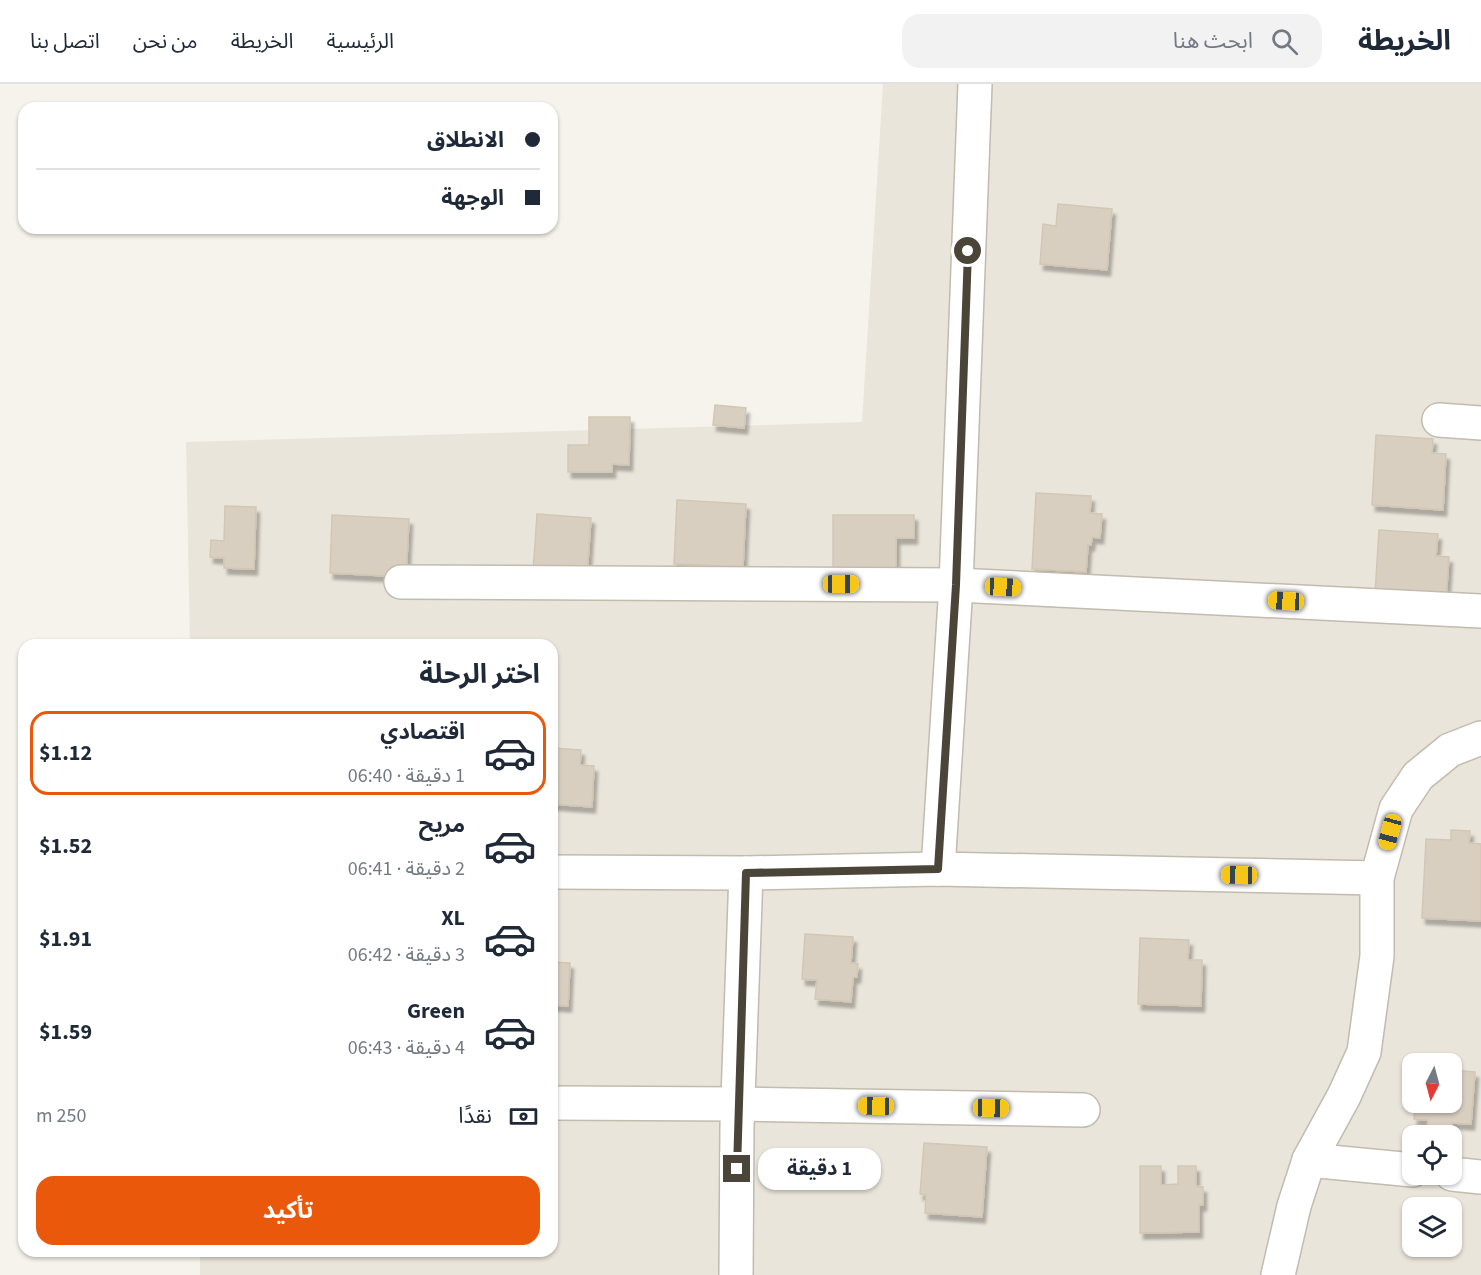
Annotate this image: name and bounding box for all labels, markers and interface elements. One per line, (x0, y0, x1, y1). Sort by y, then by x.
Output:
search box (902, 14, 1322, 68)
text: الخريطة (1358, 21, 1451, 61)
text: ابحث هنا (1173, 25, 1253, 57)
icon: search (1268, 25, 1301, 58)
text: اتصل بنا (30, 26, 100, 56)
text: من نحن (133, 26, 198, 56)
text: الخريطة (231, 26, 294, 56)
text: الرئيسية (327, 26, 394, 56)
text: الانطلاق (427, 124, 504, 156)
text: الوجهة (441, 182, 504, 214)
route start (954, 237, 981, 264)
car (823, 575, 859, 593)
car (985, 577, 1021, 597)
car (1268, 591, 1304, 611)
text: اختر الرحلة (419, 655, 540, 694)
text: اقتصادي (380, 716, 465, 748)
icon: car (483, 726, 537, 780)
text: $1.12 (39, 737, 92, 769)
text: 1 دقيقة · 06:40 (348, 762, 465, 790)
text: مريح (419, 809, 465, 841)
car (1377, 812, 1403, 852)
icon: car (483, 819, 537, 873)
text: $1.52 (39, 830, 92, 862)
text: 2 دقيقة · 06:41 (348, 855, 465, 883)
car (1221, 866, 1257, 884)
text: XL (441, 902, 465, 934)
icon: car (483, 912, 537, 966)
text: $1.91 (39, 923, 92, 955)
text: 3 دقيقة · 06:42 (348, 941, 465, 969)
text: Green (407, 995, 465, 1027)
icon: car (483, 1005, 537, 1059)
text: $1.59 (39, 1016, 92, 1048)
text: 4 دقيقة · 06:43 (348, 1034, 465, 1062)
north arrow (1402, 1053, 1462, 1113)
map controls (1402, 1053, 1462, 1257)
car (858, 1097, 894, 1115)
car (973, 1099, 1009, 1117)
text: نقدًا (458, 1100, 492, 1132)
icon: cash (507, 1100, 540, 1133)
text: 250 m (36, 1102, 86, 1130)
button: locate (1402, 1125, 1462, 1185)
callout: 1 دقيقة (758, 1148, 881, 1190)
route end (723, 1155, 750, 1182)
text: 1 دقيقة (787, 1155, 852, 1183)
button: تأكيد (36, 1176, 540, 1245)
button: layers (1402, 1197, 1462, 1257)

